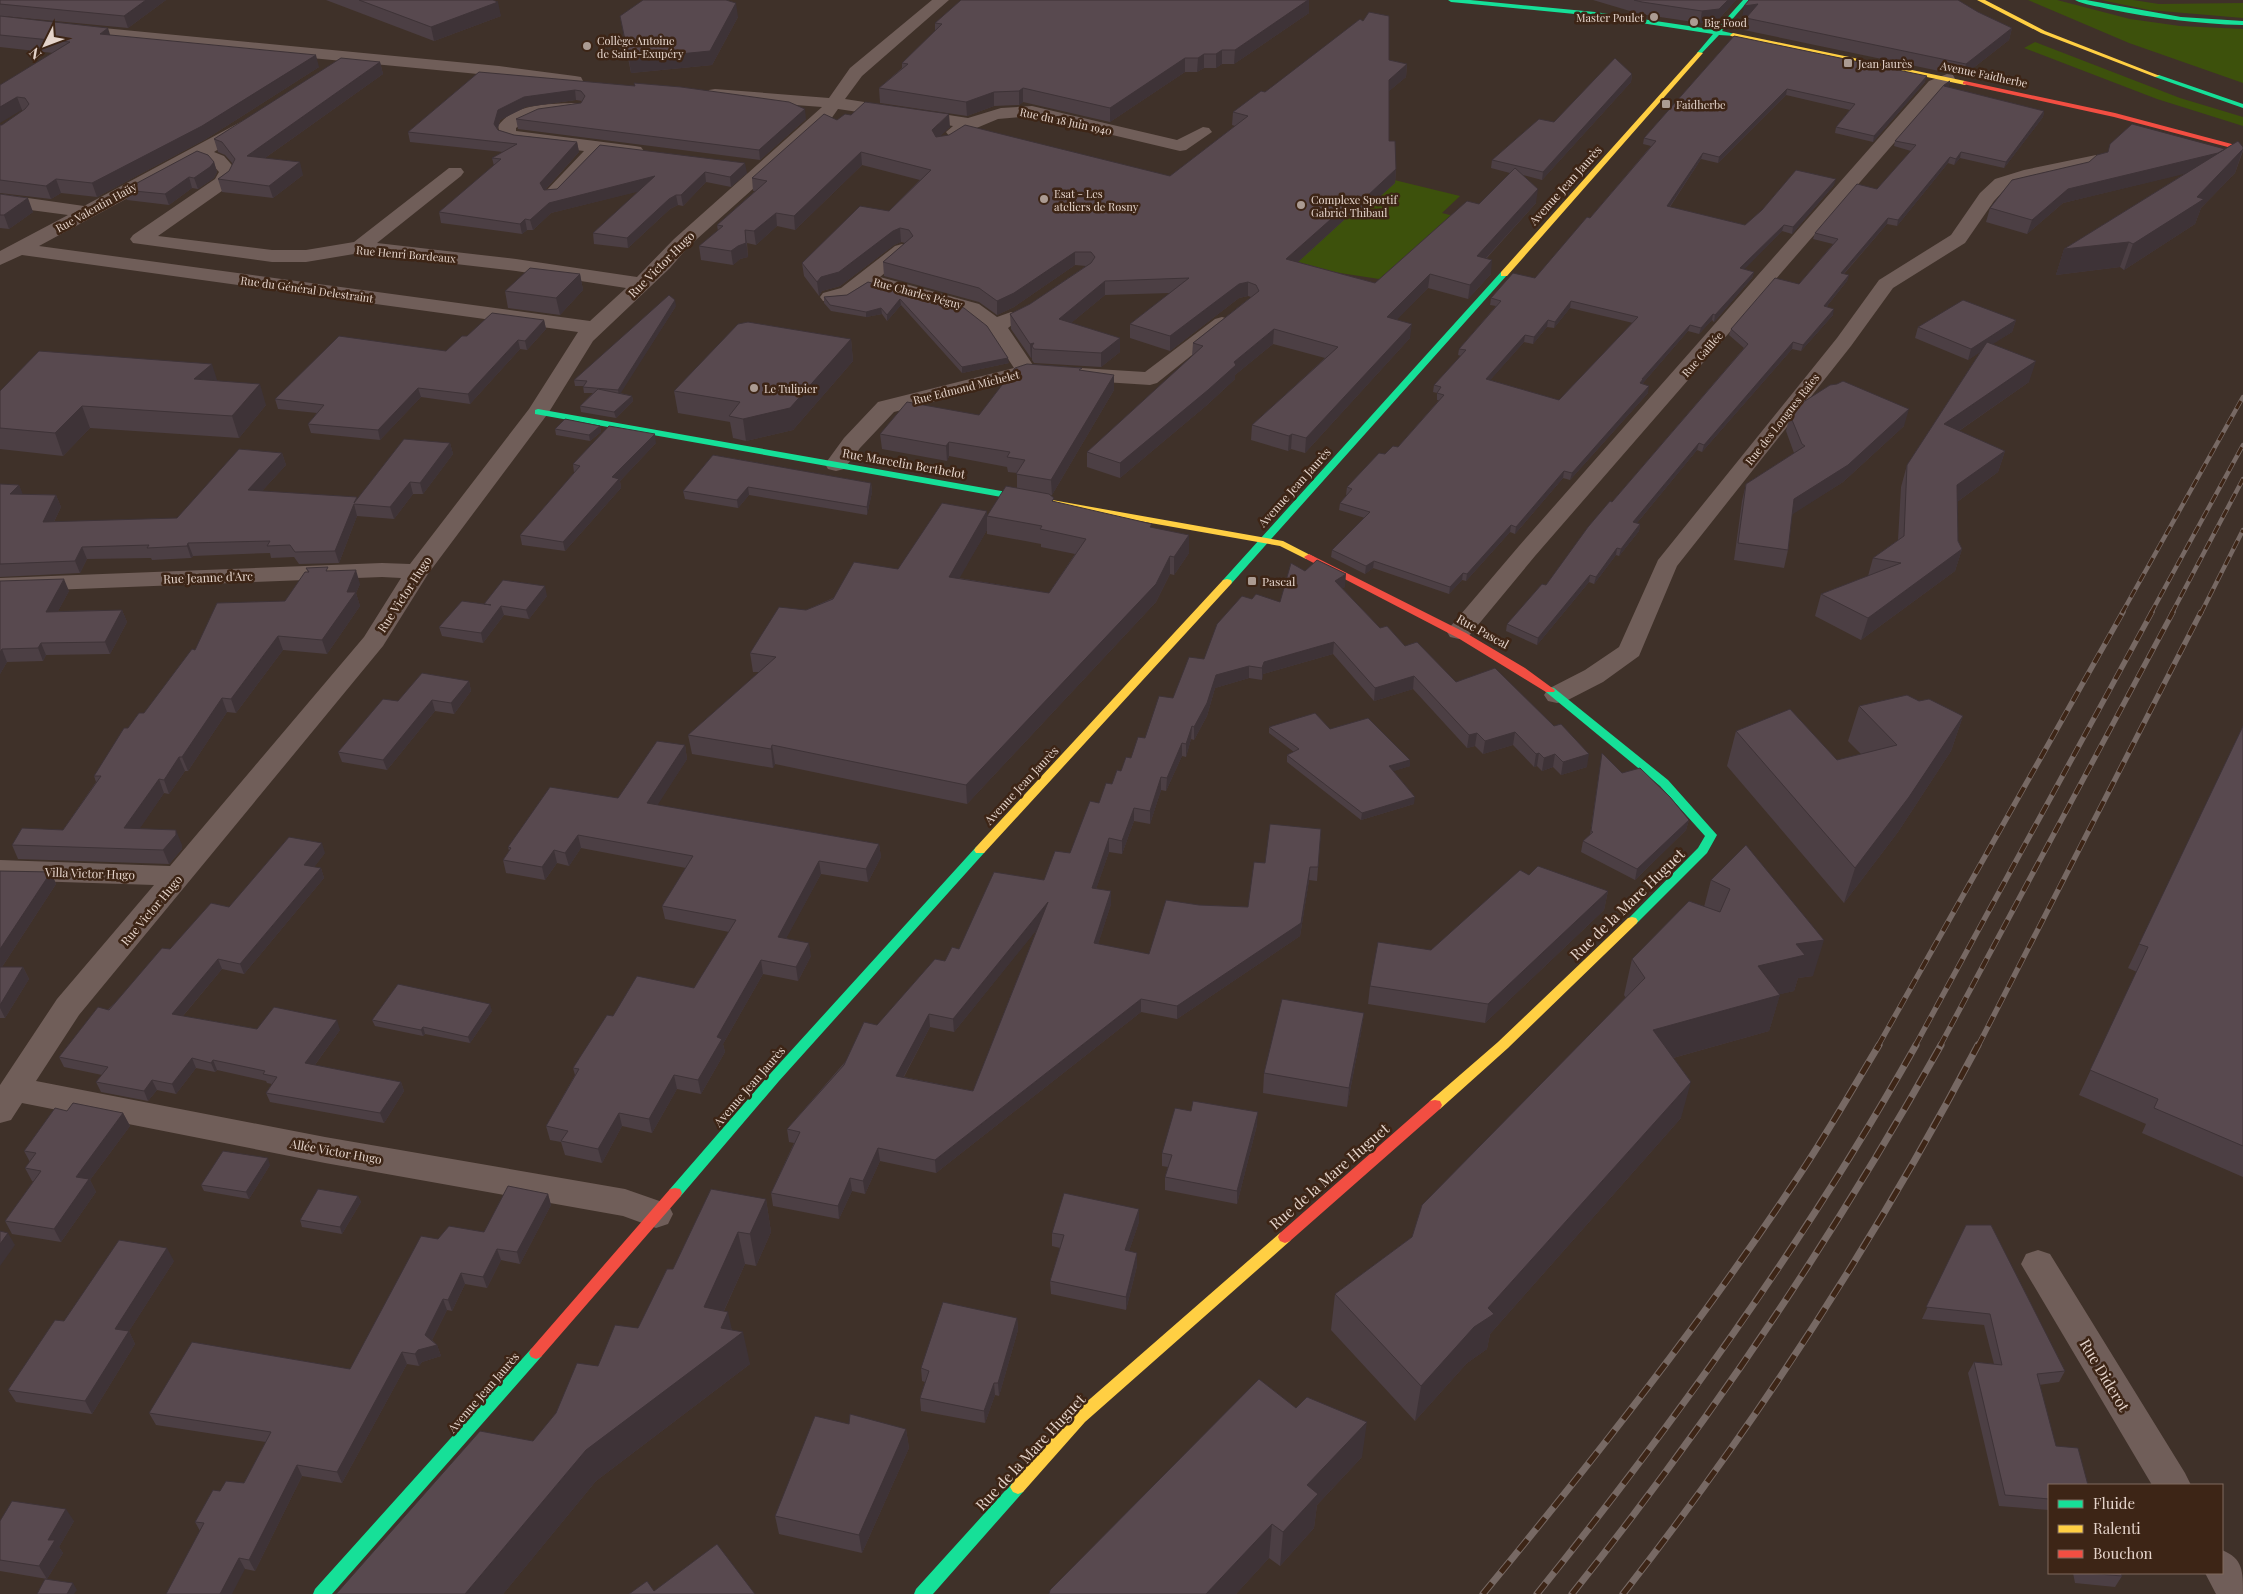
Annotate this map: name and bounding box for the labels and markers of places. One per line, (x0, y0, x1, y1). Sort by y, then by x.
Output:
place label: Master Poulet (1576, 10, 1644, 25)
marker: Master Poulet (1648, 11, 1660, 23)
place label: Big Food (1704, 15, 1748, 30)
marker: Big Food (1688, 16, 1700, 28)
place label: Collège Antoine de Saint-Exupéry (597, 33, 684, 61)
marker: Collège Antoine de Saint-Exupéry (581, 40, 593, 52)
place label: Jean Jaurès (1857, 56, 1912, 71)
marker: Jean Jaurès (1842, 57, 1854, 69)
place label: Faidherbe (1676, 97, 1726, 112)
marker: Faidherbe (1660, 98, 1672, 110)
place label: Esat - Les ateliers de Rosny (1054, 186, 1139, 214)
place label: Complexe Sportif Gabriel Thibaul (1311, 192, 1398, 220)
marker: Esat - Les ateliers de Rosny (1038, 193, 1050, 205)
marker: Complexe Sportif Gabriel Thibaul (1295, 199, 1307, 211)
place label: Le Tulipier (764, 381, 818, 396)
marker: Le Tulipier (748, 382, 760, 394)
place label: Pascal (1262, 573, 1296, 589)
marker: Pascal (1246, 575, 1258, 587)

